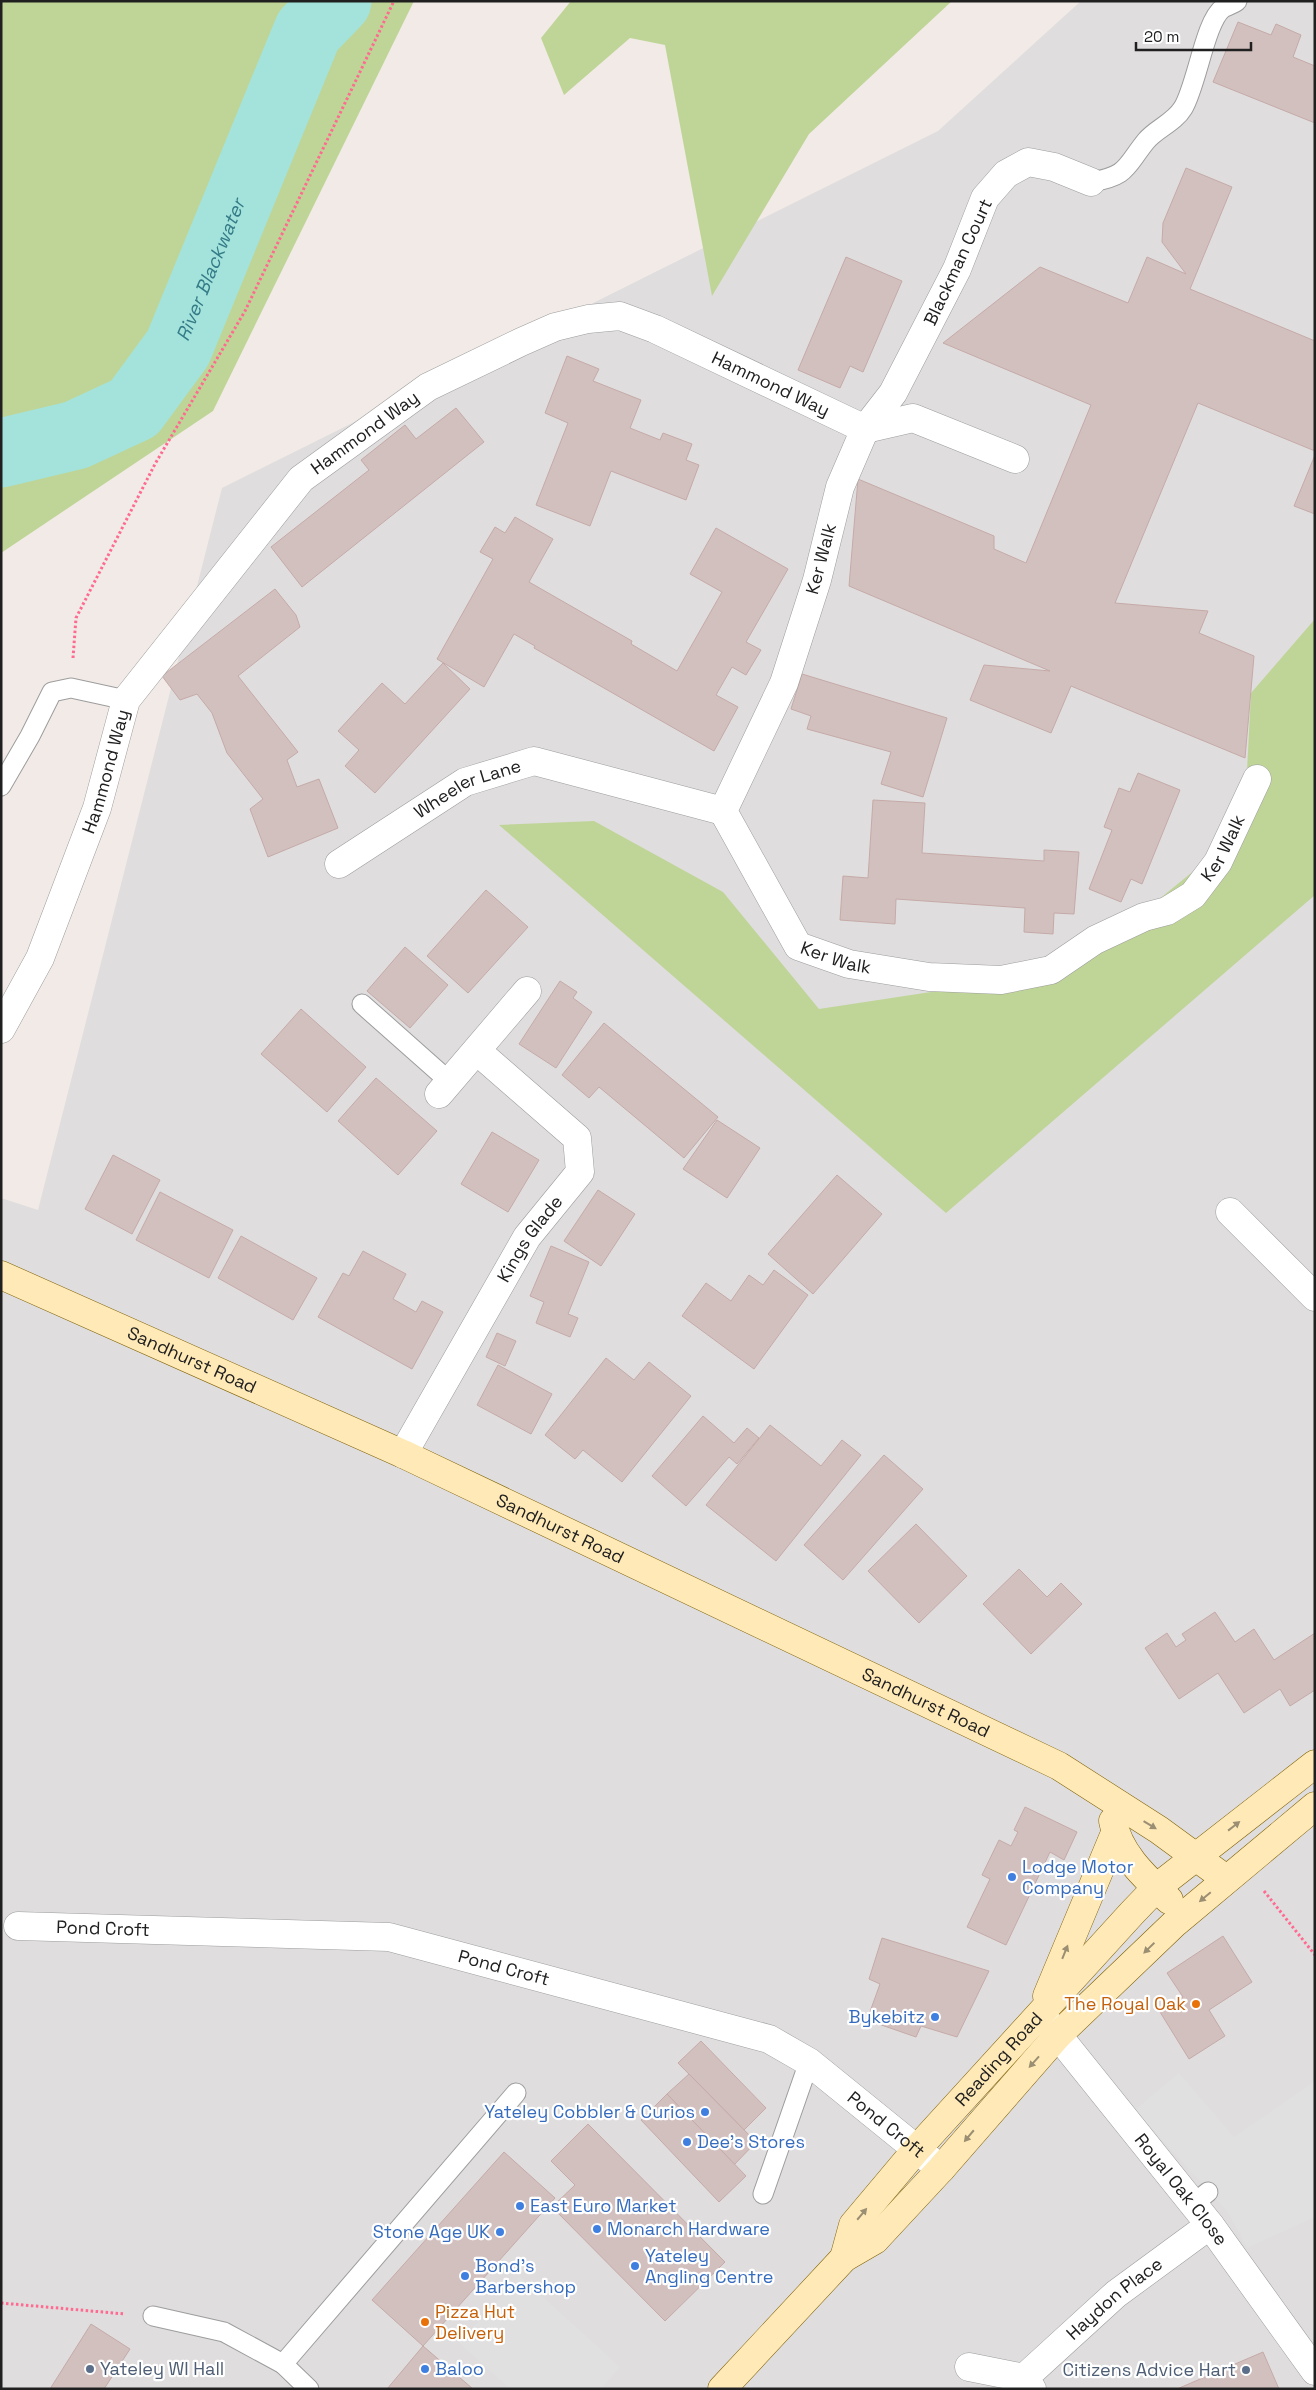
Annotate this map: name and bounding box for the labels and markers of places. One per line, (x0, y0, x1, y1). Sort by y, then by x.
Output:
place label: Lodge Motor Company (1022, 1855, 1134, 1899)
marker: Lodge Motor Company (1006, 1871, 1018, 1883)
place label: The Royal Oak (1064, 1992, 1186, 2015)
marker: The Royal Oak (1190, 1998, 1202, 2010)
place label: Bykebitz (849, 2005, 925, 2028)
marker: Bykebitz (929, 2011, 941, 2023)
place label: Yateley Cobbler & Curios (484, 2100, 695, 2123)
marker: Yateley Cobbler & Curios (699, 2106, 711, 2118)
place label: Dee's Stores (697, 2130, 805, 2153)
marker: Dee's Stores (681, 2136, 693, 2148)
place label: East Euro Market (530, 2194, 676, 2217)
marker: East Euro Market (514, 2200, 526, 2212)
place label: Monarch Hardware (607, 2217, 770, 2240)
place label: Stone Age UK (373, 2220, 490, 2243)
marker: Monarch Hardware (591, 2223, 603, 2235)
marker: Stone Age UK (494, 2226, 506, 2238)
place label: Yateley Angling Centre (645, 2244, 773, 2288)
place label: Bond's Barbershop (475, 2254, 576, 2298)
marker: Yateley Angling Centre (629, 2260, 641, 2272)
marker: Bond's Barbershop (459, 2270, 471, 2282)
place label: Pizza Hut Delivery (435, 2300, 515, 2344)
marker: Pizza Hut Delivery (419, 2316, 431, 2328)
place label: Yateley WI Hall (100, 2357, 224, 2380)
place label: Baloo (435, 2357, 484, 2380)
place label: Citizens Advice Hart (1062, 2358, 1236, 2381)
marker: Yateley WI Hall (84, 2363, 96, 2375)
marker: Baloo (419, 2363, 431, 2375)
marker: Citizens Advice Hart (1240, 2364, 1252, 2376)

